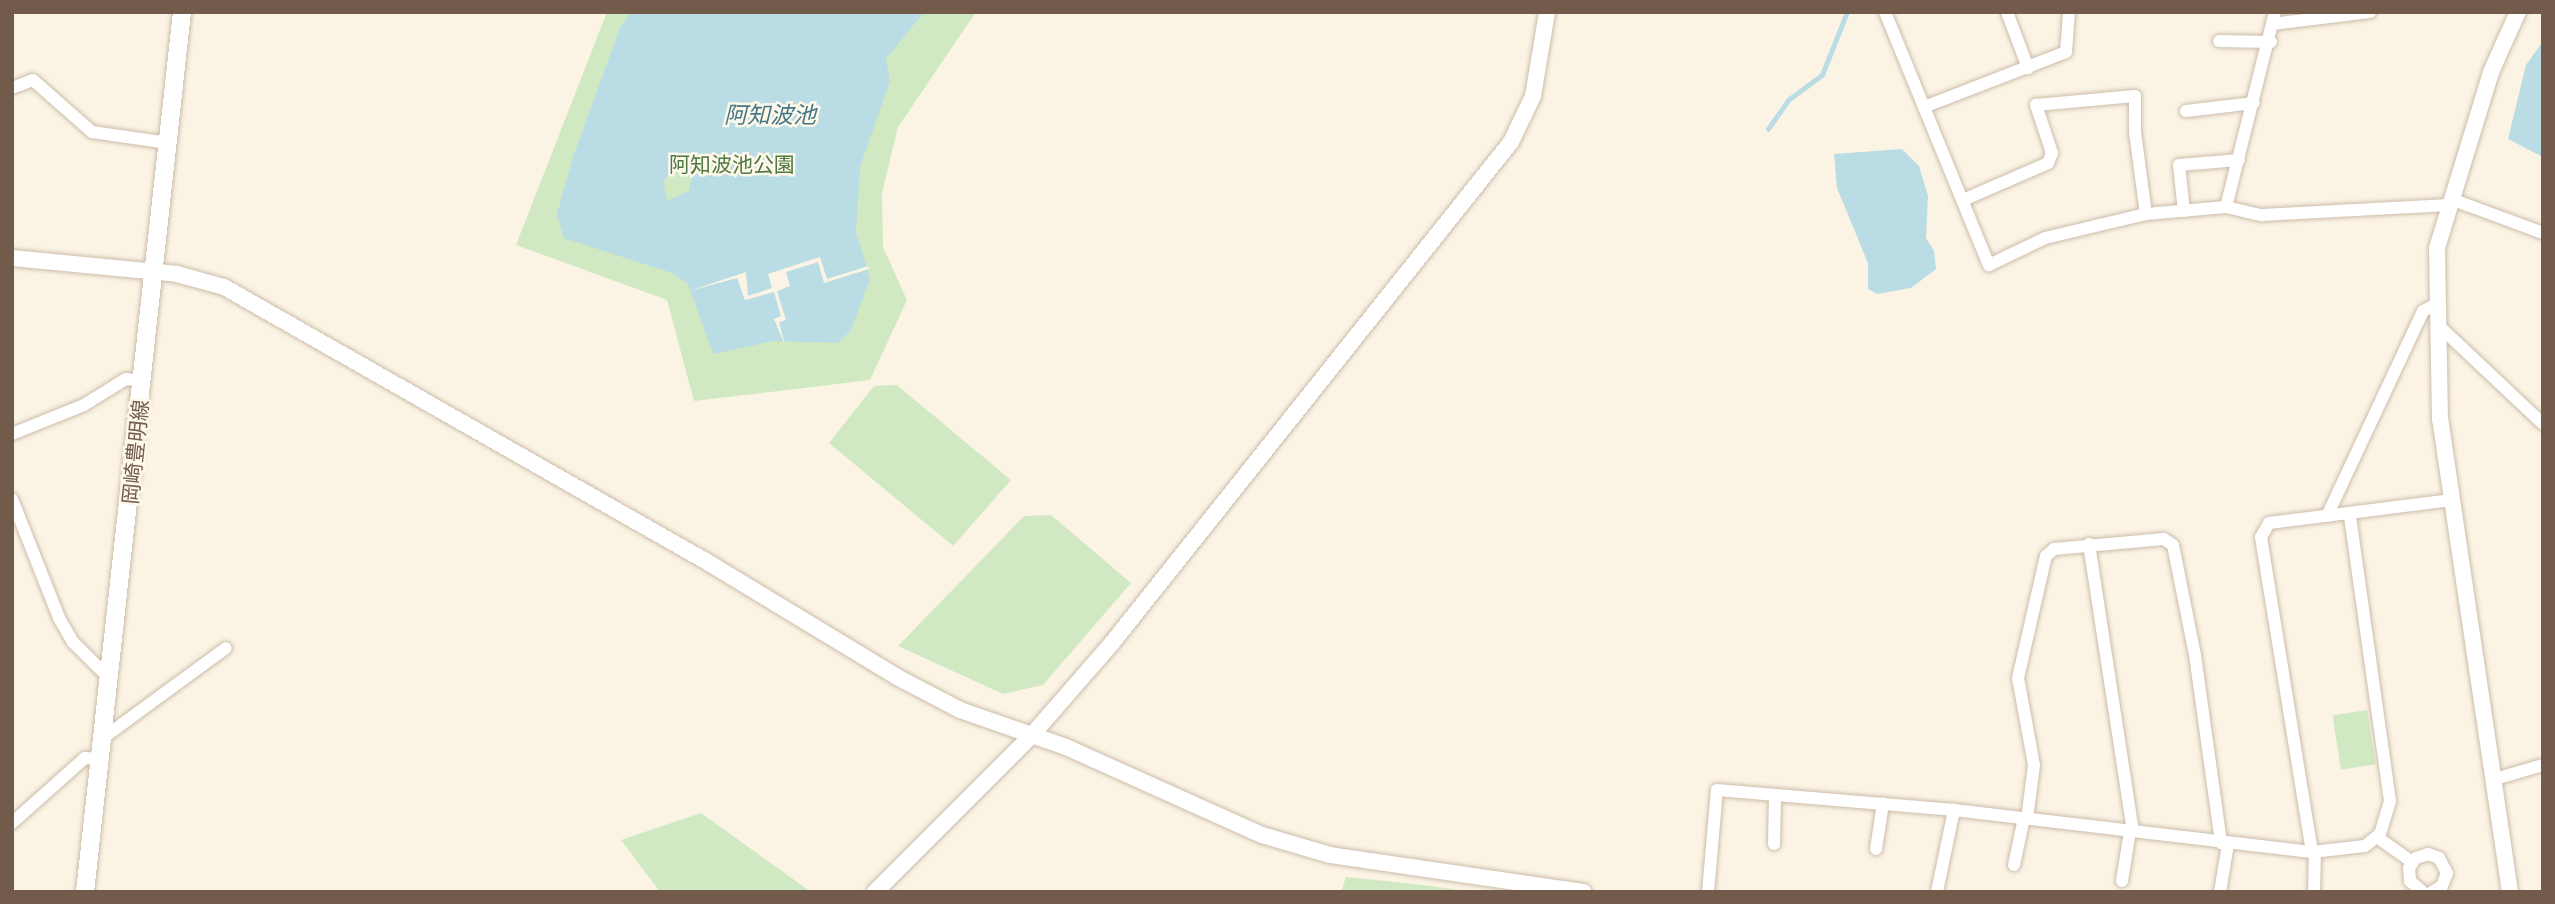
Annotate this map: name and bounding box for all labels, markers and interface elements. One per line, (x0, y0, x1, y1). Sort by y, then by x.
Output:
water label: 阿知波池 (724, 101, 816, 129)
park label: 阿知波池公園 (669, 151, 795, 177)
street label: 岡崎豊明線 (117, 398, 153, 506)

